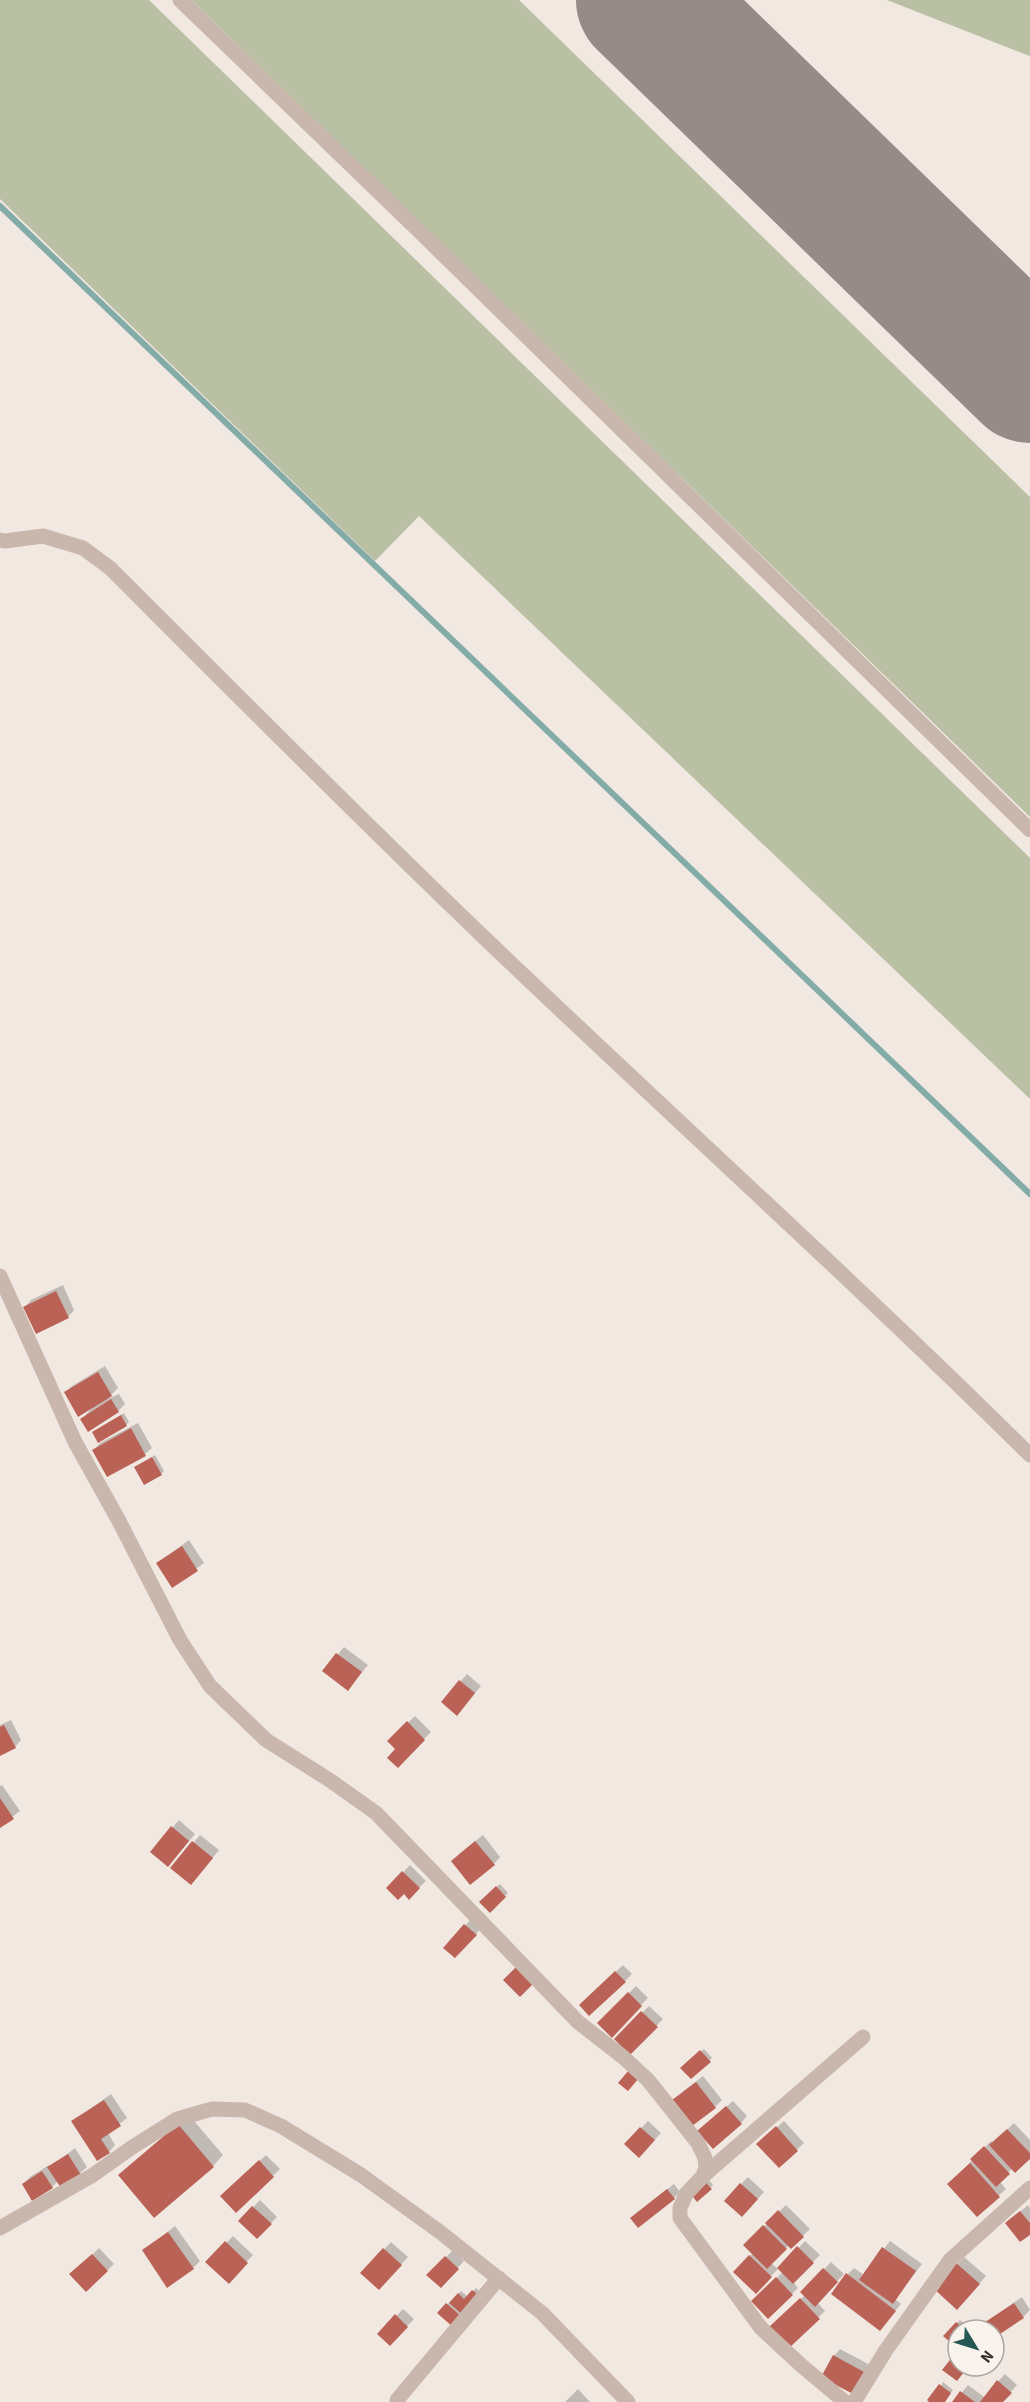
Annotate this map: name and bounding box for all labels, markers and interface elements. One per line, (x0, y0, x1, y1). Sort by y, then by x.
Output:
north arrow (946, 2318, 1006, 2378)
text: N (975, 2346, 999, 2368)

